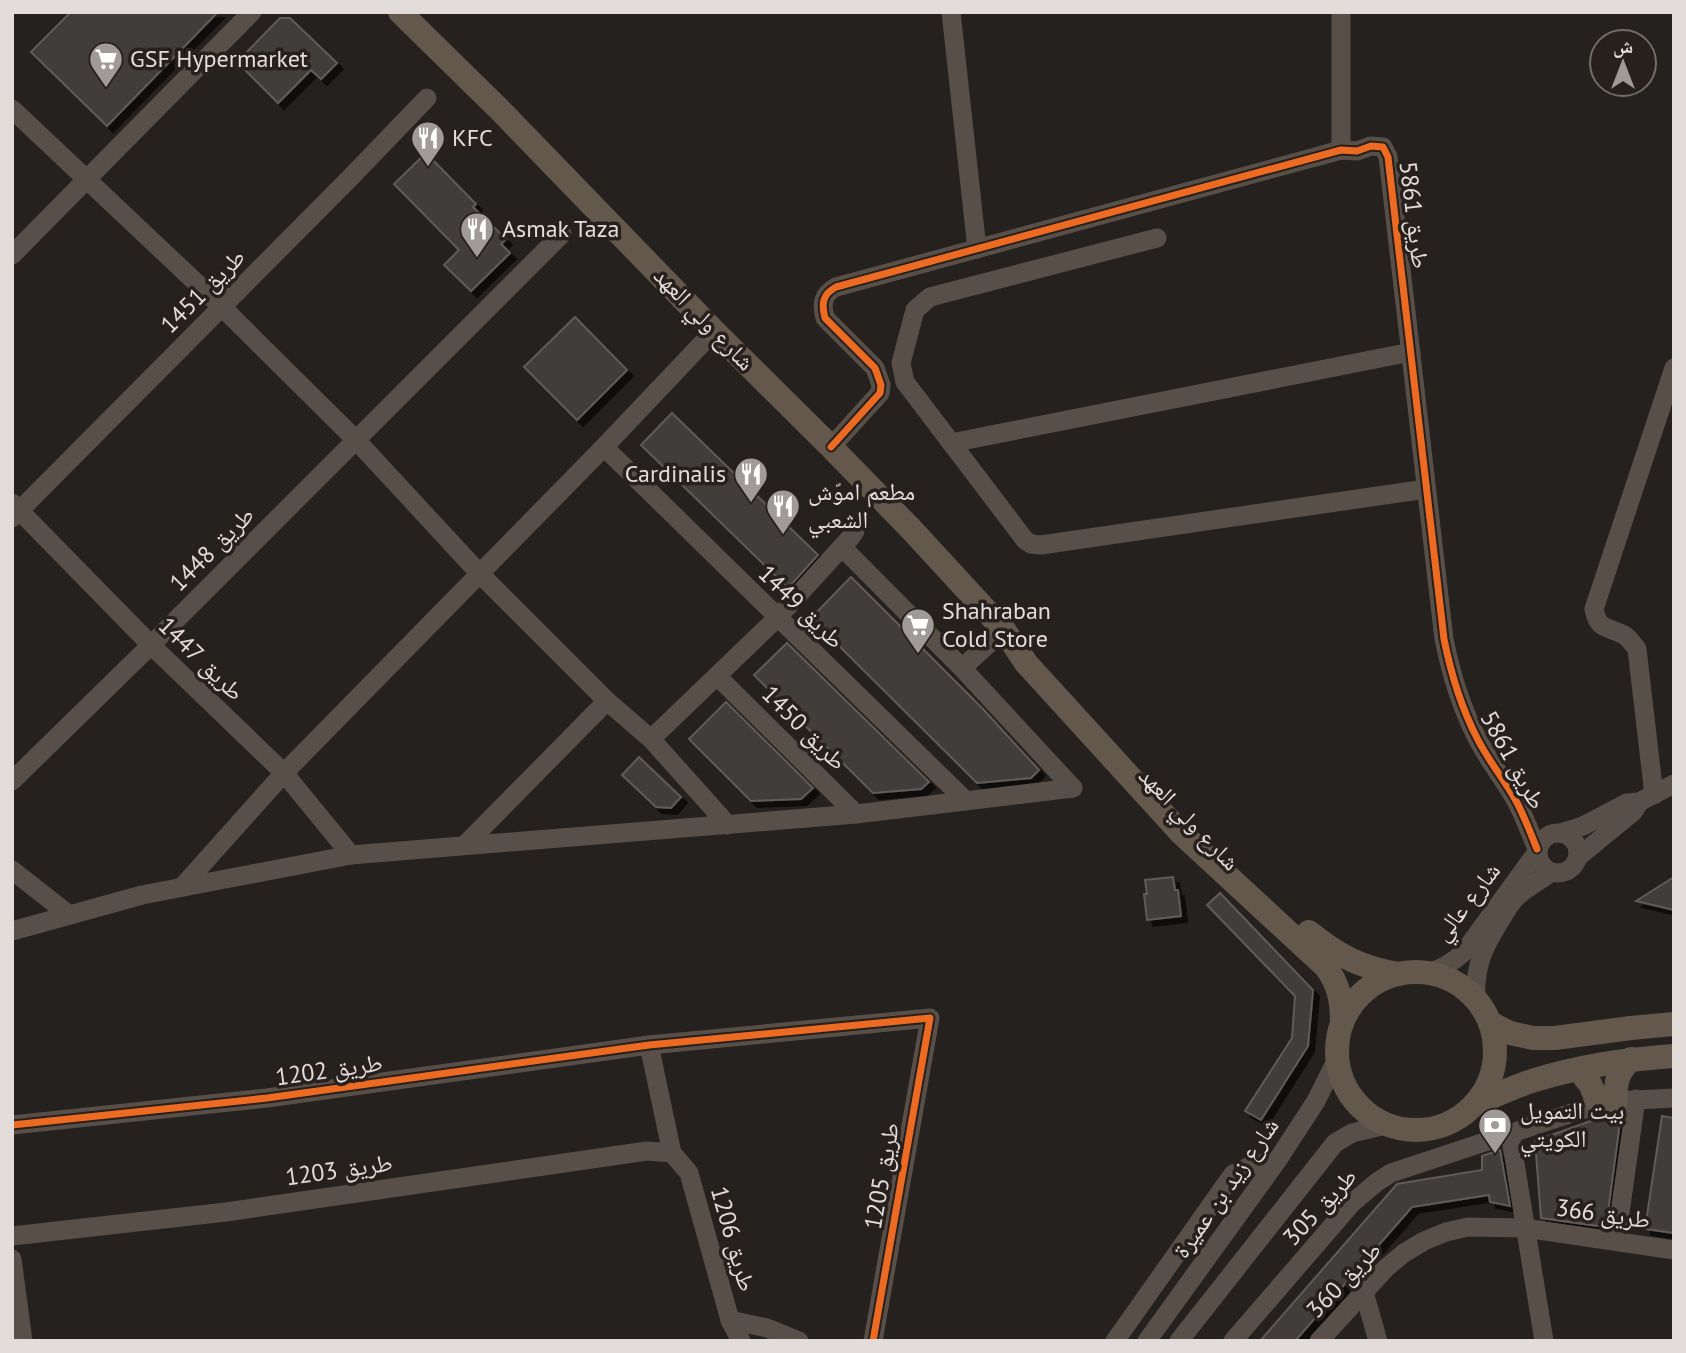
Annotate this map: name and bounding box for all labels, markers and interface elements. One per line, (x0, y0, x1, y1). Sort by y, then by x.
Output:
north arrow (1588, 28, 1658, 98)
text: ش (1613, 34, 1633, 58)
supermarket icon: GSF Hypermarket (87, 40, 125, 89)
place label: GSF Hypermarket (130, 43, 308, 74)
restaurant icon: KFC (409, 119, 447, 168)
place label: KFC (452, 122, 493, 153)
street label: طريق 5861 (1393, 159, 1436, 270)
restaurant icon: Asmak Taza (458, 210, 496, 259)
place label: Asmak Taza (502, 213, 619, 244)
street label: طريق 1451 (154, 242, 252, 340)
street label: شارع ولي العهد (644, 260, 762, 380)
restaurant icon: Cardinalis (732, 455, 770, 504)
place label: Cardinalis (625, 458, 726, 489)
place label: مطعم اموّش الشعبي (808, 476, 915, 539)
restaurant icon: مطعم اموّش الشعبي (764, 487, 802, 536)
street label: طريق 1448 (163, 500, 261, 598)
street label: طريق 1449 (752, 558, 851, 655)
place label: Shahraban Cold Store (942, 595, 1051, 654)
supermarket icon: Shahraban Cold Store (899, 606, 937, 655)
street label: طريق 1447 (152, 610, 251, 707)
street label: طريق 1450 (755, 679, 853, 777)
street label: طريق 5861 (1474, 705, 1553, 814)
street label: شارع ولي العهد (1129, 760, 1247, 880)
street label: شارع عالي (1426, 856, 1510, 950)
street label: طريق 1202 (273, 1047, 385, 1092)
place label: بيت التمويل الكويتي (1520, 1095, 1624, 1158)
bank icon: بيت التمويل الكويتي (1476, 1106, 1514, 1155)
street label: شارع زيد بن عميرة (1166, 1111, 1285, 1264)
street label: طريق 1205 (857, 1120, 906, 1232)
street label: طريق 1203 (283, 1147, 395, 1192)
street label: طريق 305 (1276, 1161, 1363, 1252)
street label: طريق 1206 (704, 1183, 763, 1295)
street label: طريق 366 (1554, 1192, 1652, 1235)
street label: طريق 360 (1300, 1235, 1388, 1325)

